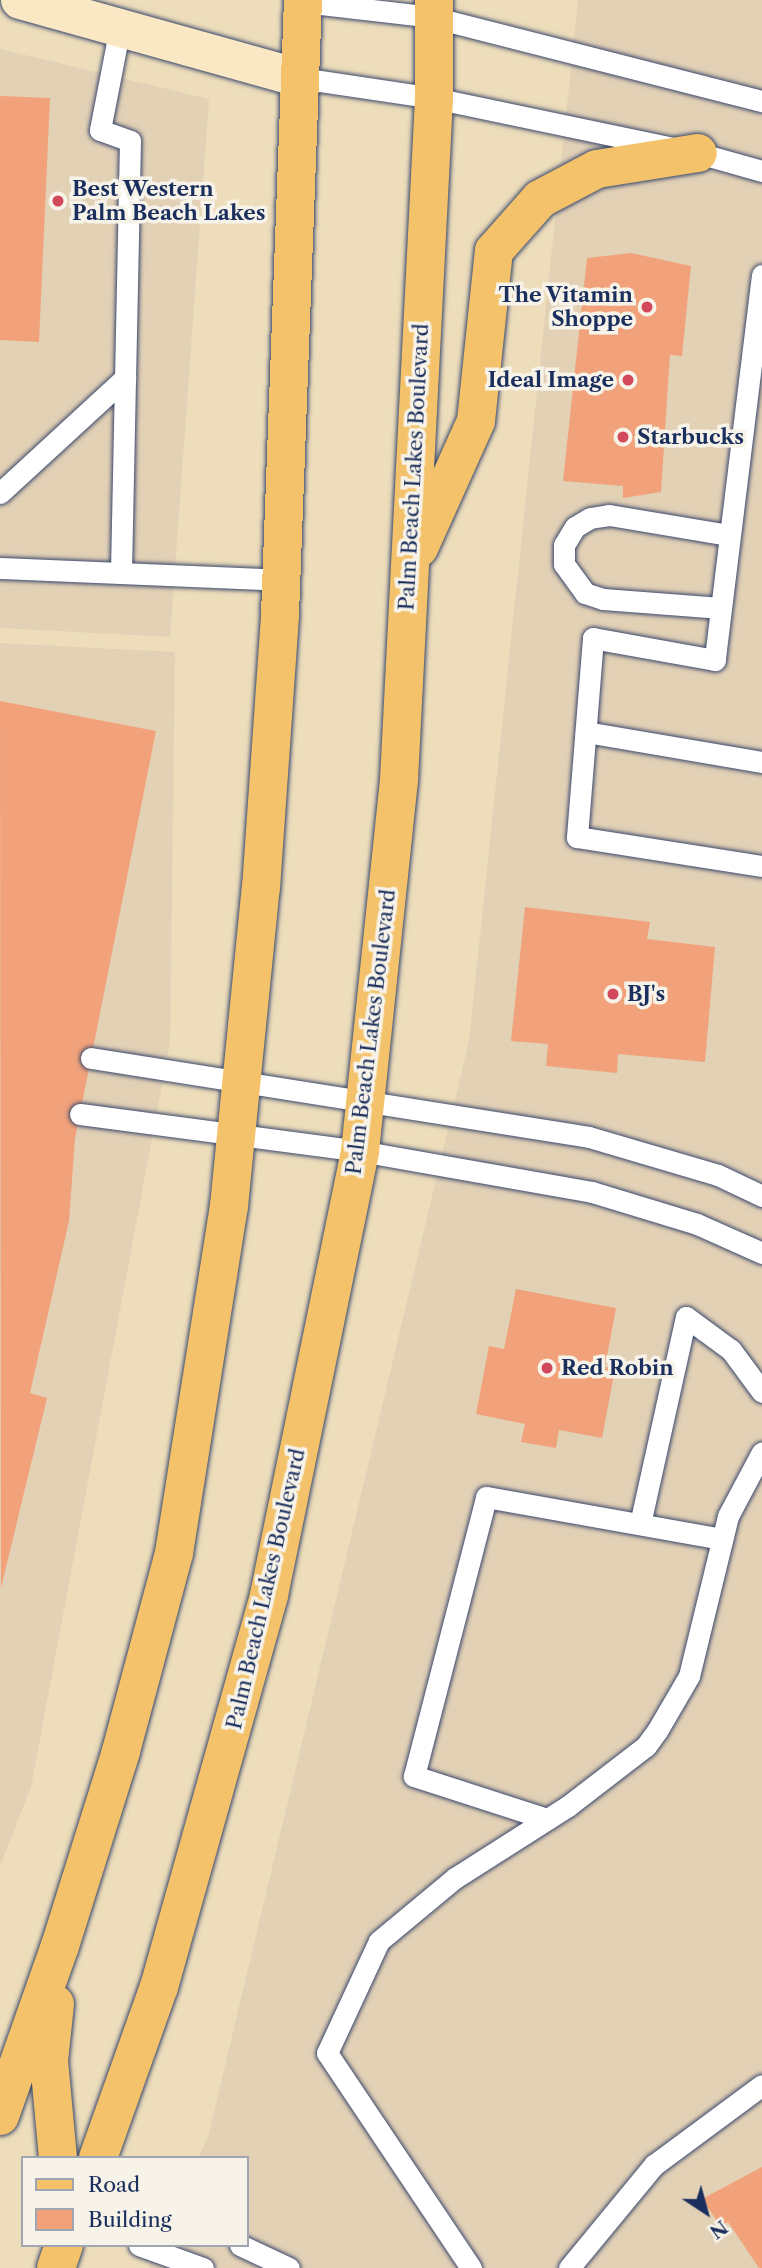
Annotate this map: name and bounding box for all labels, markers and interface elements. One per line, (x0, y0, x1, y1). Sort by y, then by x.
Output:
place label: Best Western Palm Beach Lakes (72, 176, 265, 226)
marker: Best Western Palm Beach Lakes (50, 193, 66, 209)
place label: The Vitamin Shoppe (498, 282, 633, 332)
marker: The Vitamin Shoppe (639, 299, 655, 315)
street label: Palm Beach Lakes Boulevard (394, 323, 434, 611)
place label: Ideal Image (488, 367, 614, 393)
marker: Ideal Image (620, 372, 636, 388)
place label: Starbucks (637, 424, 744, 450)
marker: Starbucks (615, 429, 631, 445)
street label: Palm Beach Lakes Boulevard (341, 888, 401, 1176)
place label: BJ's (627, 981, 665, 1007)
marker: BJ's (605, 986, 621, 1002)
place label: Red Robin (561, 1355, 674, 1381)
marker: Red Robin (539, 1360, 555, 1376)
street label: Palm Beach Lakes Boulevard (221, 1446, 311, 1732)
legend (21, 2156, 248, 2247)
text: Road (88, 2172, 140, 2197)
north arrow (671, 2177, 741, 2247)
text: Building (88, 2207, 172, 2232)
text: N (705, 2215, 732, 2244)

